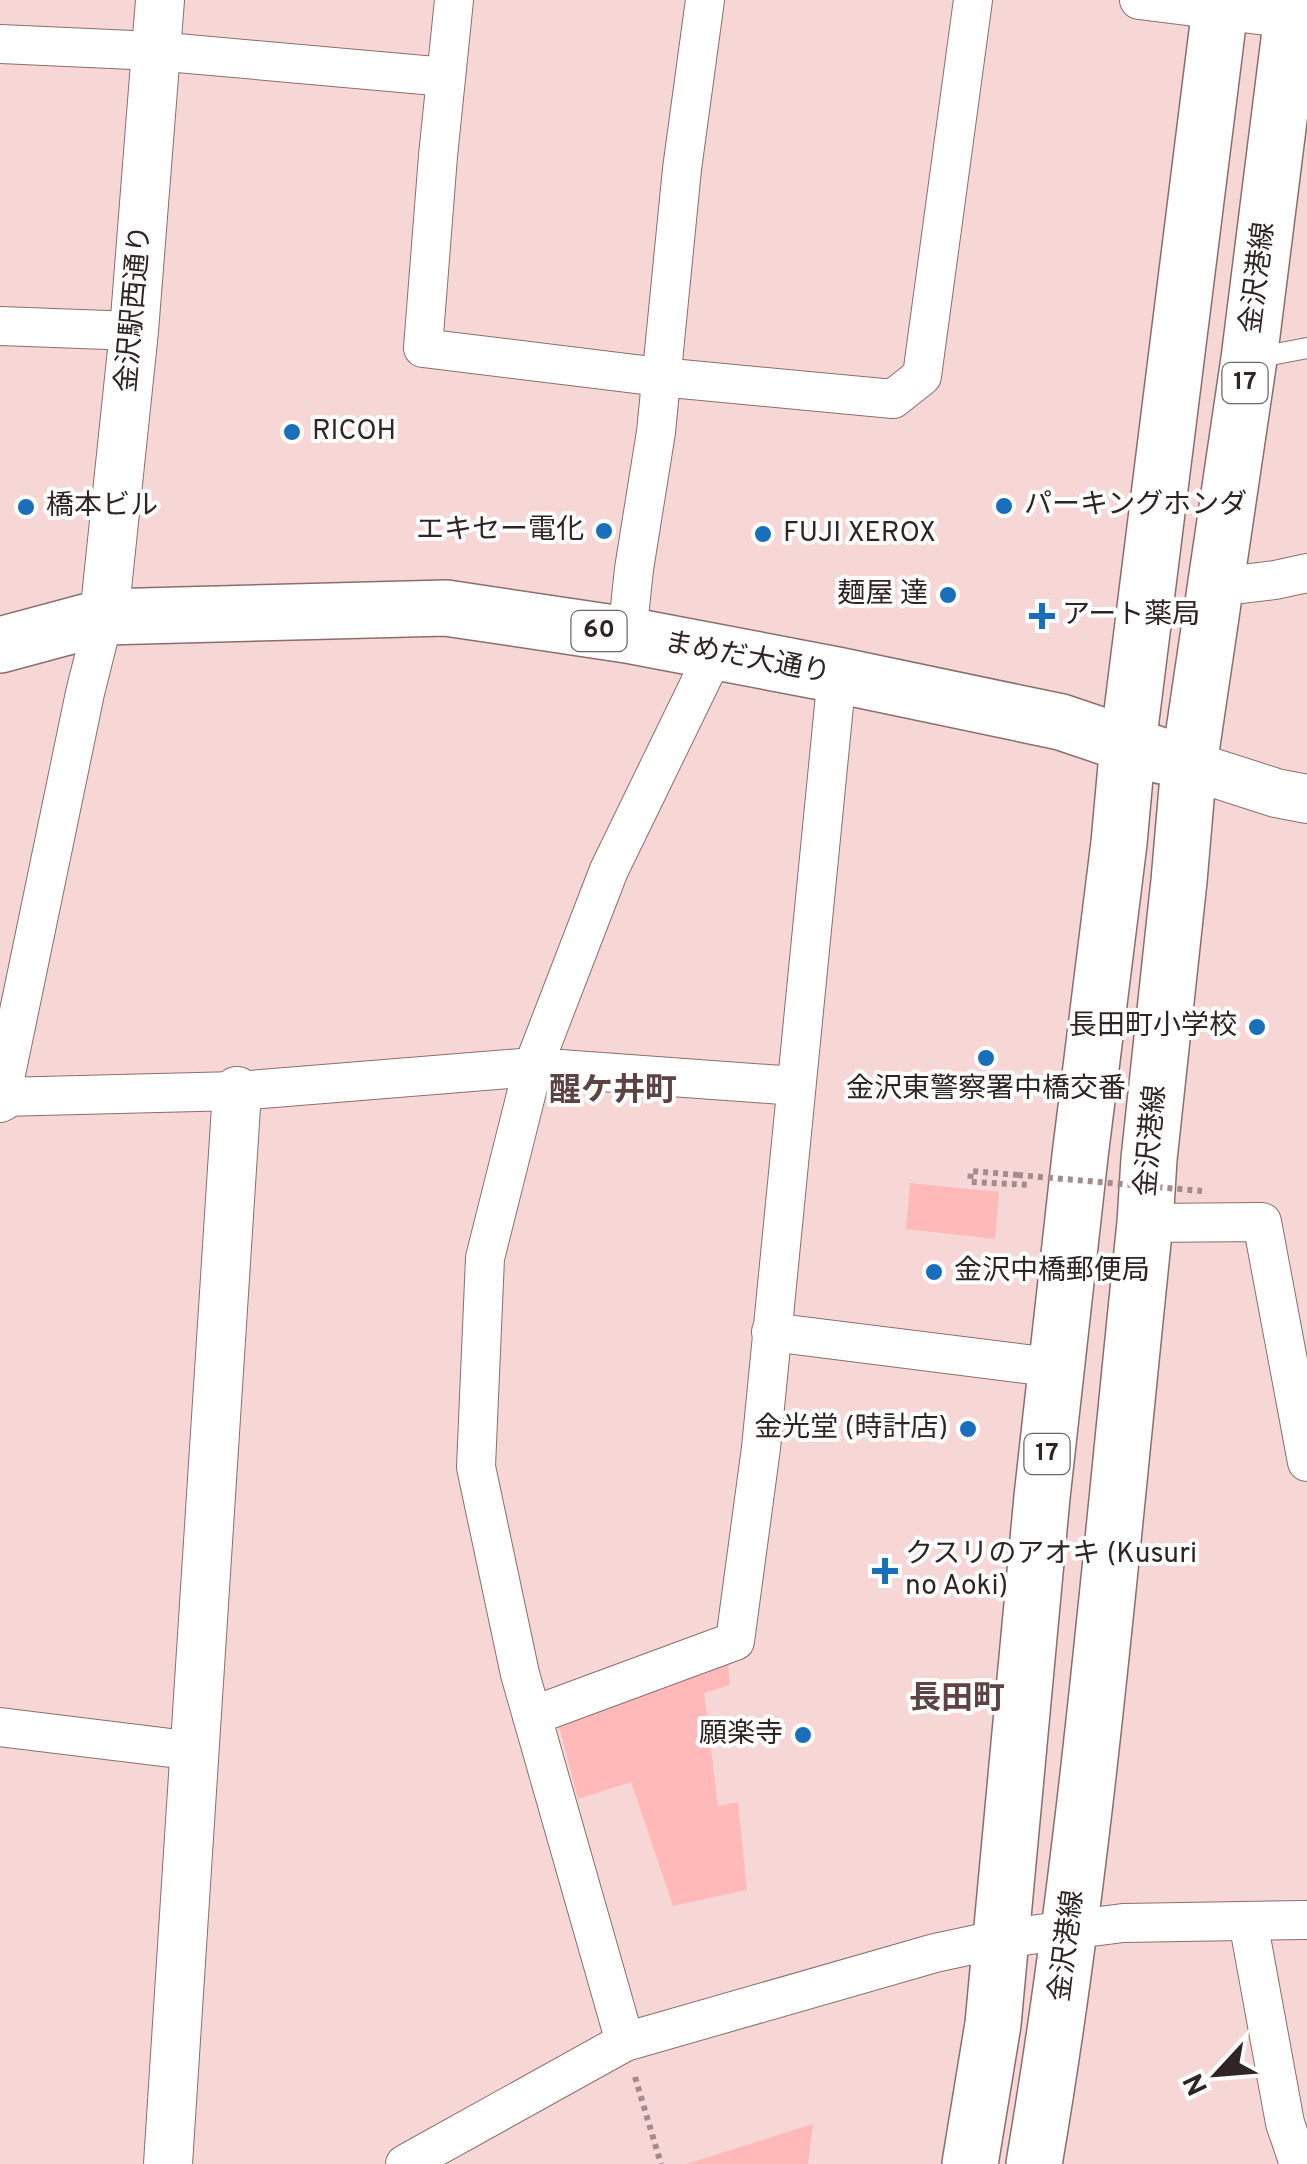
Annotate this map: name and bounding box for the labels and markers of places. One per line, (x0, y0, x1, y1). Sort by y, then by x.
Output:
place label: RICOH (312, 414, 396, 450)
marker: RICOH (281, 421, 303, 443)
place label: パーキングホンダ (1024, 488, 1247, 524)
place label: 橋本ビル (46, 489, 158, 525)
marker: パーキングホンダ (993, 495, 1015, 517)
marker: 橋本ビル (15, 496, 37, 518)
place label: エキセー電化 (416, 513, 584, 549)
place label: FUJI XEROX (783, 516, 936, 552)
marker: エキセー電化 (593, 520, 615, 542)
marker: FUJI XEROX (752, 523, 774, 545)
place label: 麺屋 達 (837, 577, 928, 613)
marker: 麺屋 達 (937, 584, 959, 606)
place label: アート薬局 (1062, 598, 1200, 634)
marker: アート薬局 (1031, 605, 1053, 627)
place label: 長田町小学校 (1069, 1009, 1237, 1045)
marker: 長田町小学校 (1246, 1016, 1268, 1038)
marker: 金沢東警察署中橋交番 (975, 1047, 997, 1069)
place label: 金沢東警察署中橋交番 (846, 1072, 1126, 1108)
place label: 金沢中橋郵便局 (954, 1254, 1150, 1290)
marker: 金沢中橋郵便局 (923, 1261, 945, 1283)
place label: 金光堂 (時計店) (754, 1411, 948, 1447)
marker: 金光堂 (時計店) (957, 1418, 979, 1440)
place label: クスリのアオキ (Kusuri no Aoki) (905, 1537, 1197, 1605)
marker: クスリのアオキ (Kusuri no Aoki) (874, 1560, 896, 1582)
place label: 願楽寺 (699, 1717, 783, 1753)
marker: 願楽寺 (792, 1724, 814, 1746)

